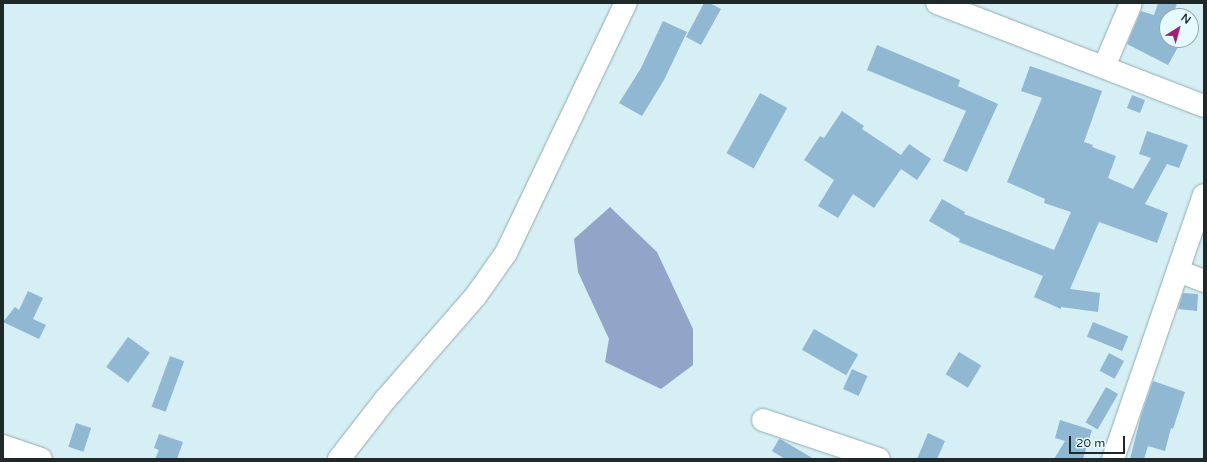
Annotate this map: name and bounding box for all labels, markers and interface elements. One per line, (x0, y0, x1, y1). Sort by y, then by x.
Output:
north arrow (1159, 8, 1199, 48)
text: N (1178, 11, 1193, 27)
scale bar (1071, 428, 1127, 454)
text: 20 m (1076, 436, 1105, 450)

